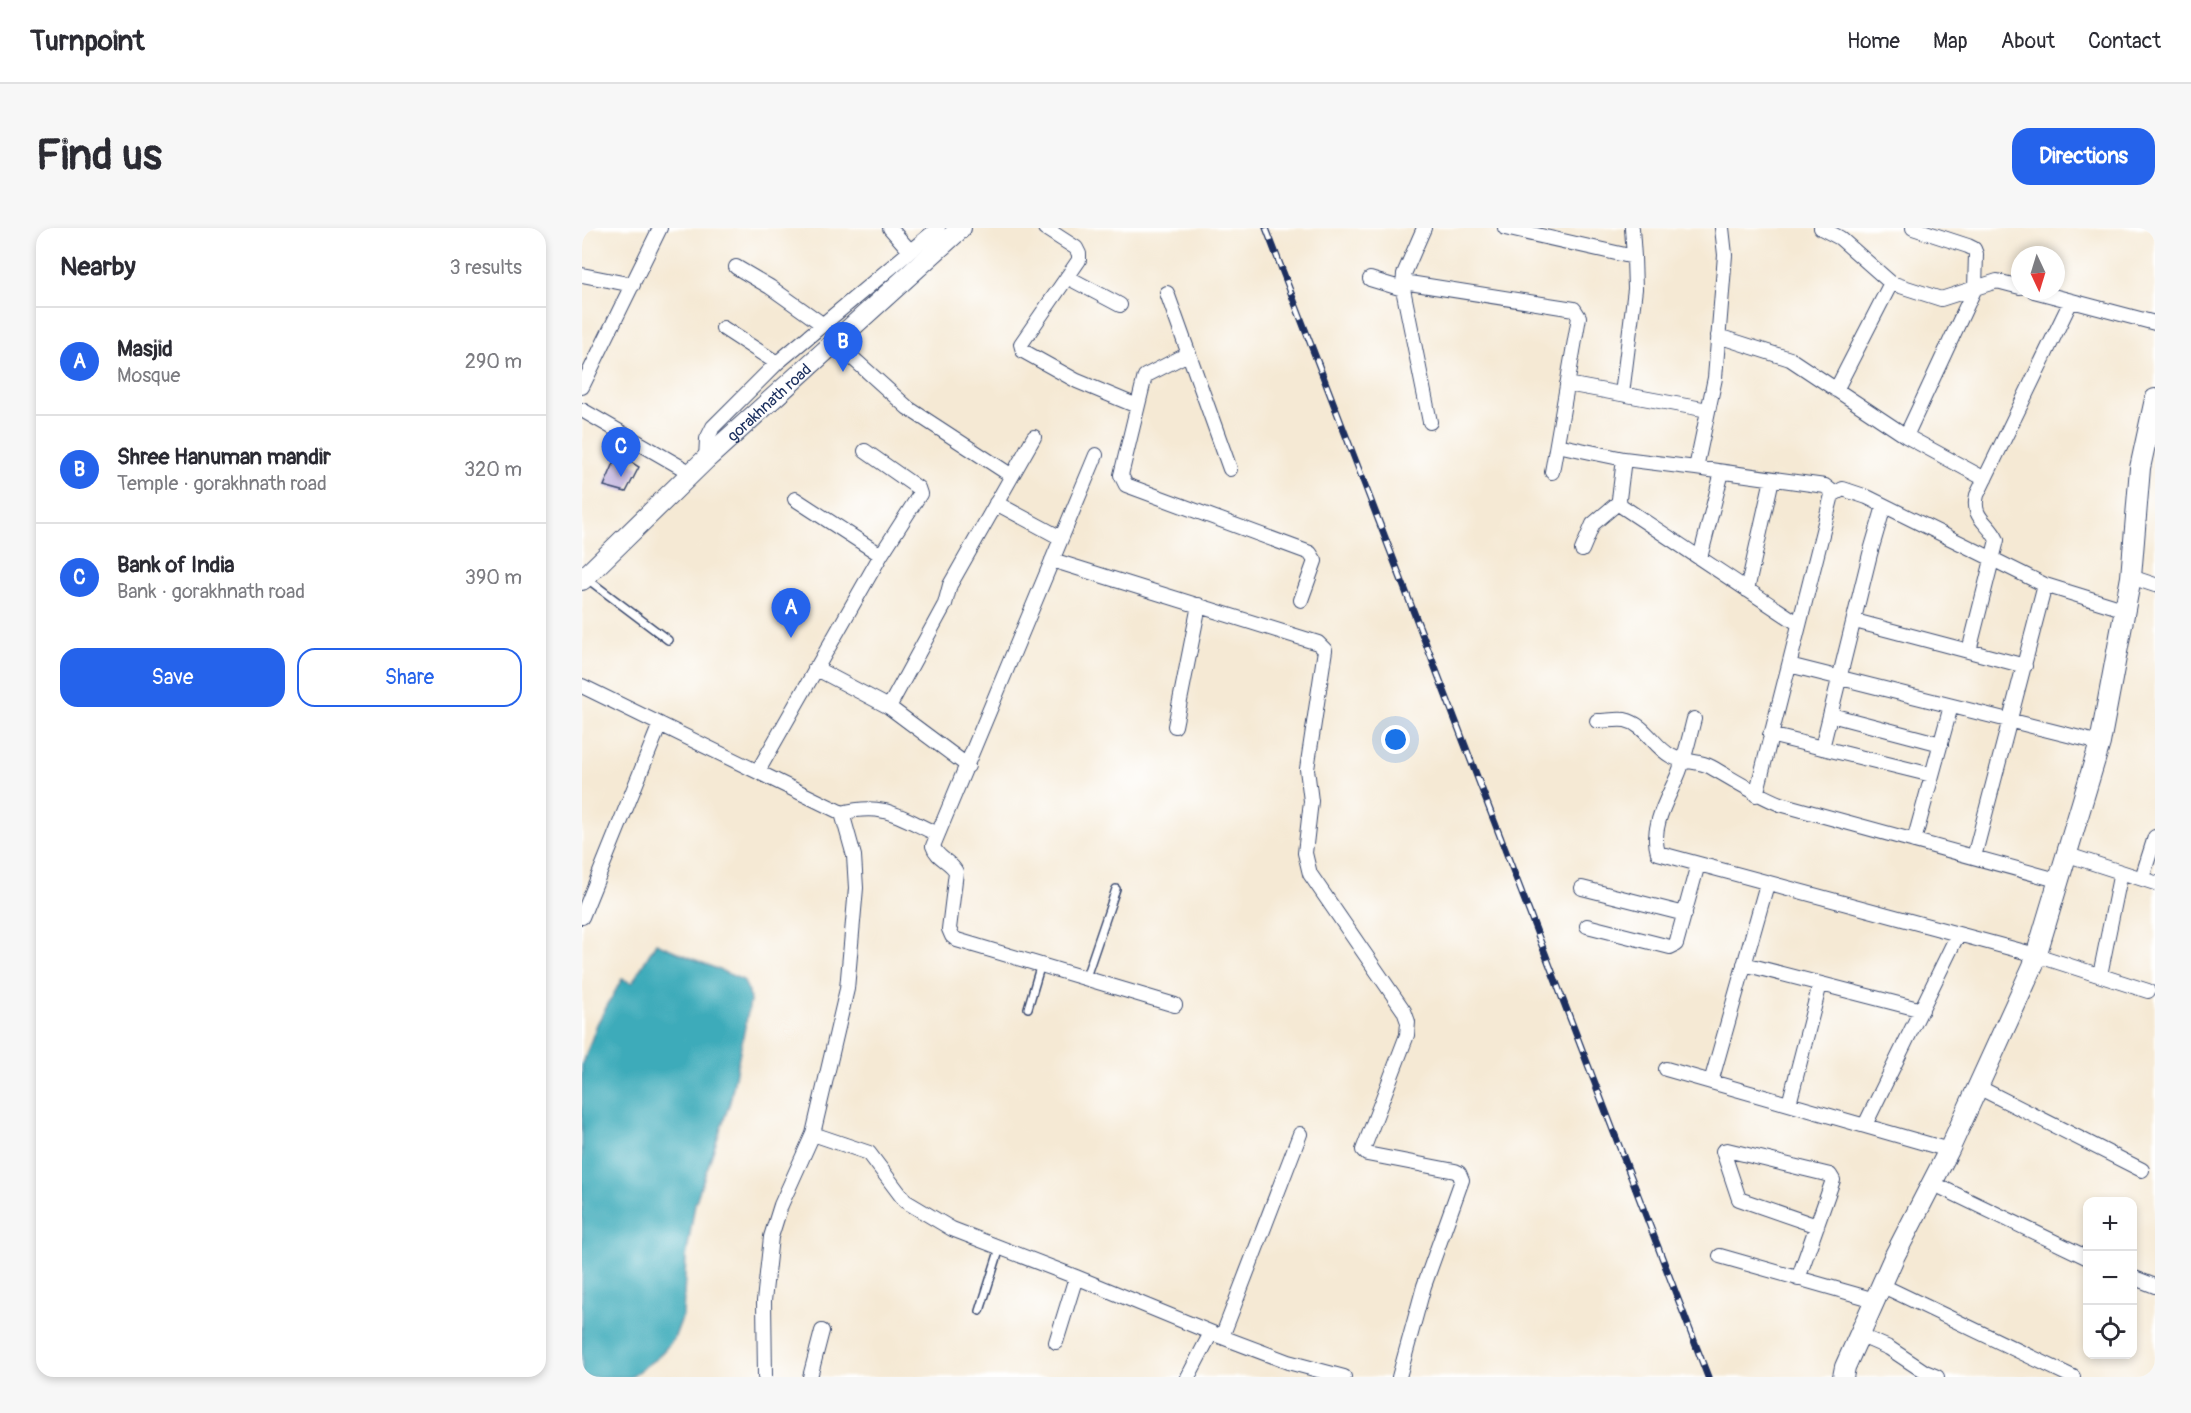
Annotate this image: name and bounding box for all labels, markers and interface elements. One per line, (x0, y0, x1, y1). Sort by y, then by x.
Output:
text: Turnpoint (30, 24, 144, 59)
text: Home (1847, 28, 1900, 55)
text: Map (1933, 28, 1968, 55)
text: About (2001, 28, 2055, 55)
text: Contact (2088, 28, 2161, 55)
button: Directions (2012, 128, 2155, 185)
text: Find us (36, 130, 162, 182)
north arrow (2011, 246, 2065, 300)
text: Nearby (60, 251, 136, 283)
text: 3 results (450, 255, 522, 280)
pin: B (824, 322, 862, 372)
text: Masjid (117, 335, 173, 363)
text: A (73, 349, 86, 374)
text: 290 m (465, 349, 522, 374)
street label: gorakhnath road (723, 360, 816, 446)
text: Mosque (117, 363, 180, 388)
pin: C (602, 428, 640, 477)
text: Shree Hanuman mandir (117, 443, 331, 471)
text: B (74, 457, 85, 482)
text: 320 m (464, 457, 522, 482)
text: Temple · gorakhnath road (117, 471, 327, 496)
text: Bank of India (117, 551, 235, 579)
text: C (73, 565, 86, 590)
text: 390 m (465, 565, 522, 590)
text: Bank · gorakhnath road (117, 579, 305, 604)
pin: A (772, 588, 810, 638)
button: Save (60, 648, 285, 707)
button: Share (297, 648, 522, 707)
your location (1381, 725, 1410, 754)
map controls (2083, 1197, 2137, 1359)
button: + (2083, 1197, 2137, 1251)
button: − (2083, 1251, 2137, 1305)
button: locate (2083, 1305, 2137, 1359)

